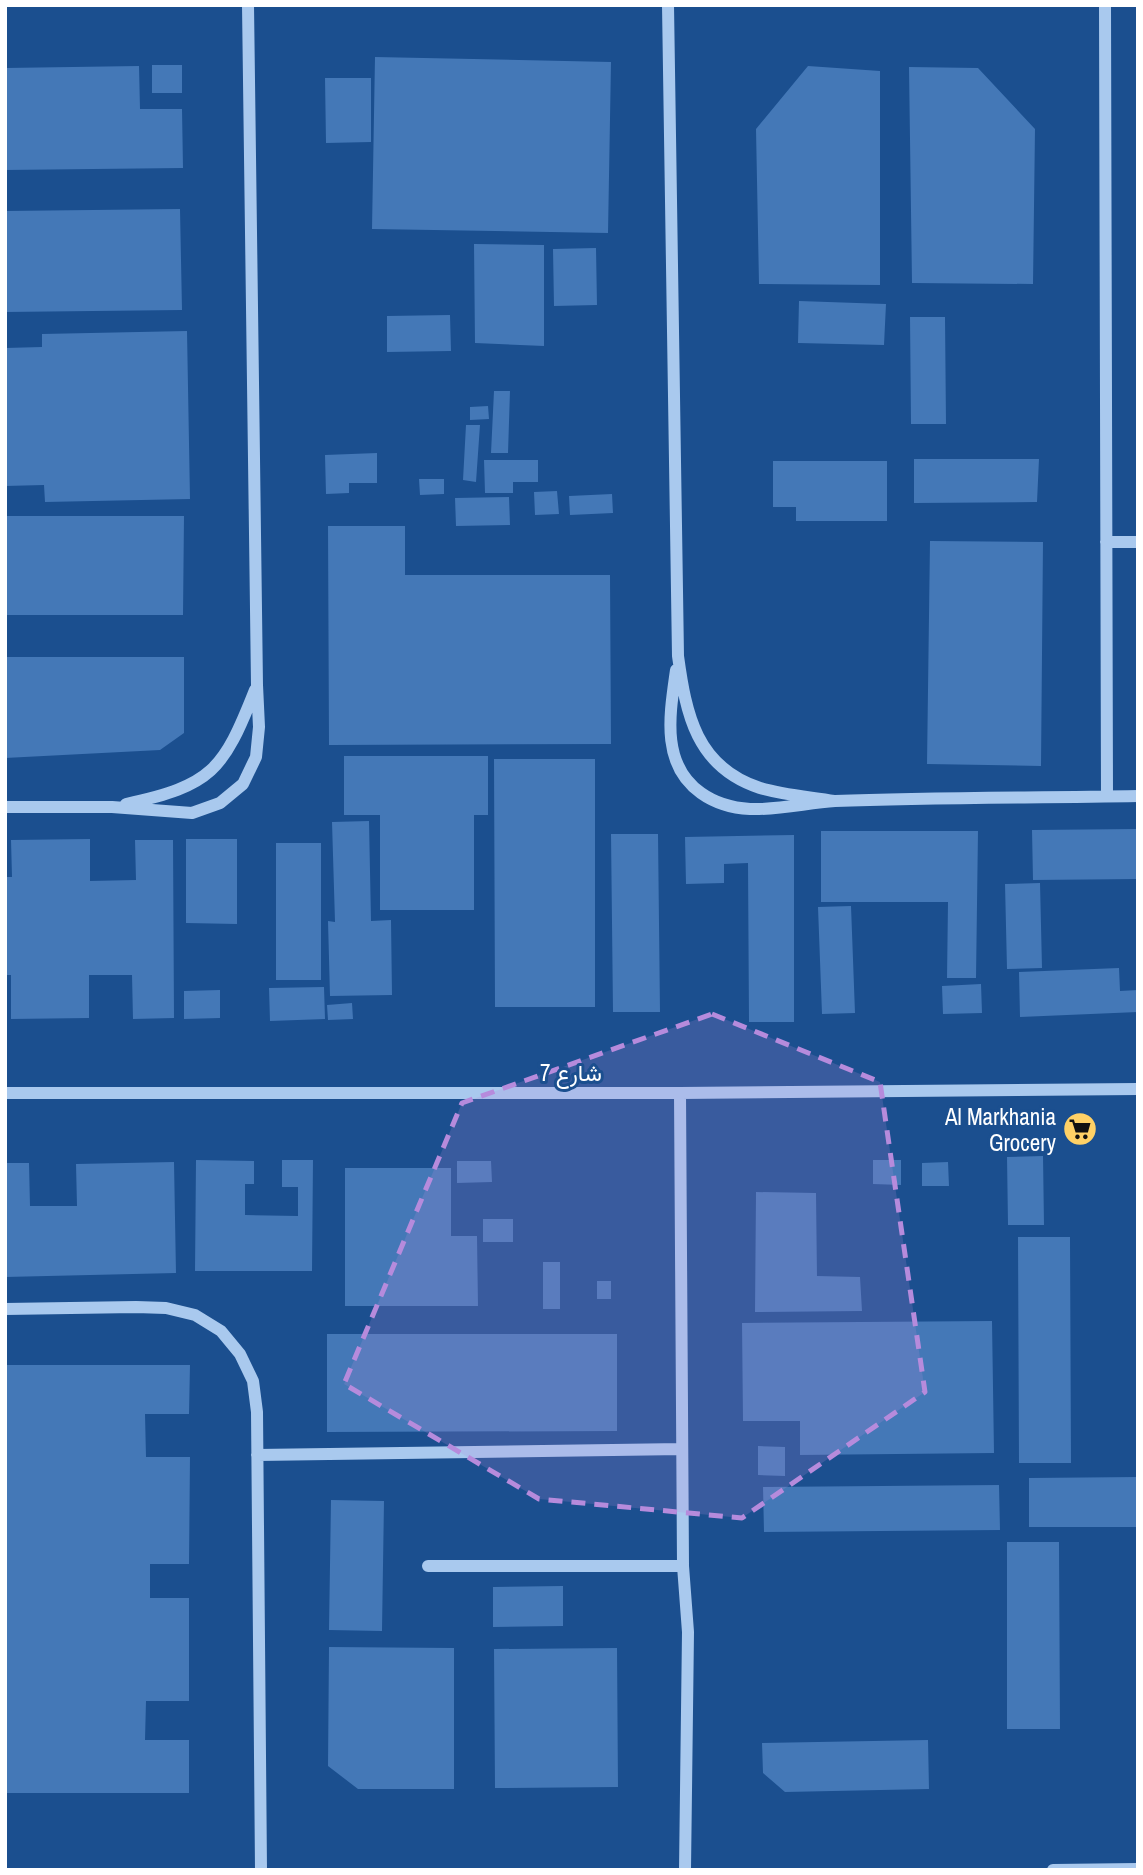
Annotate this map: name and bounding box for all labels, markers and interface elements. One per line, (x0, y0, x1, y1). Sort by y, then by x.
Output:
street label: شارع 7 (540, 1057, 602, 1089)
place label: Al Markhania Grocery (944, 1101, 1057, 1158)
supermarket icon: Al Markhania Grocery (1061, 1110, 1099, 1148)

